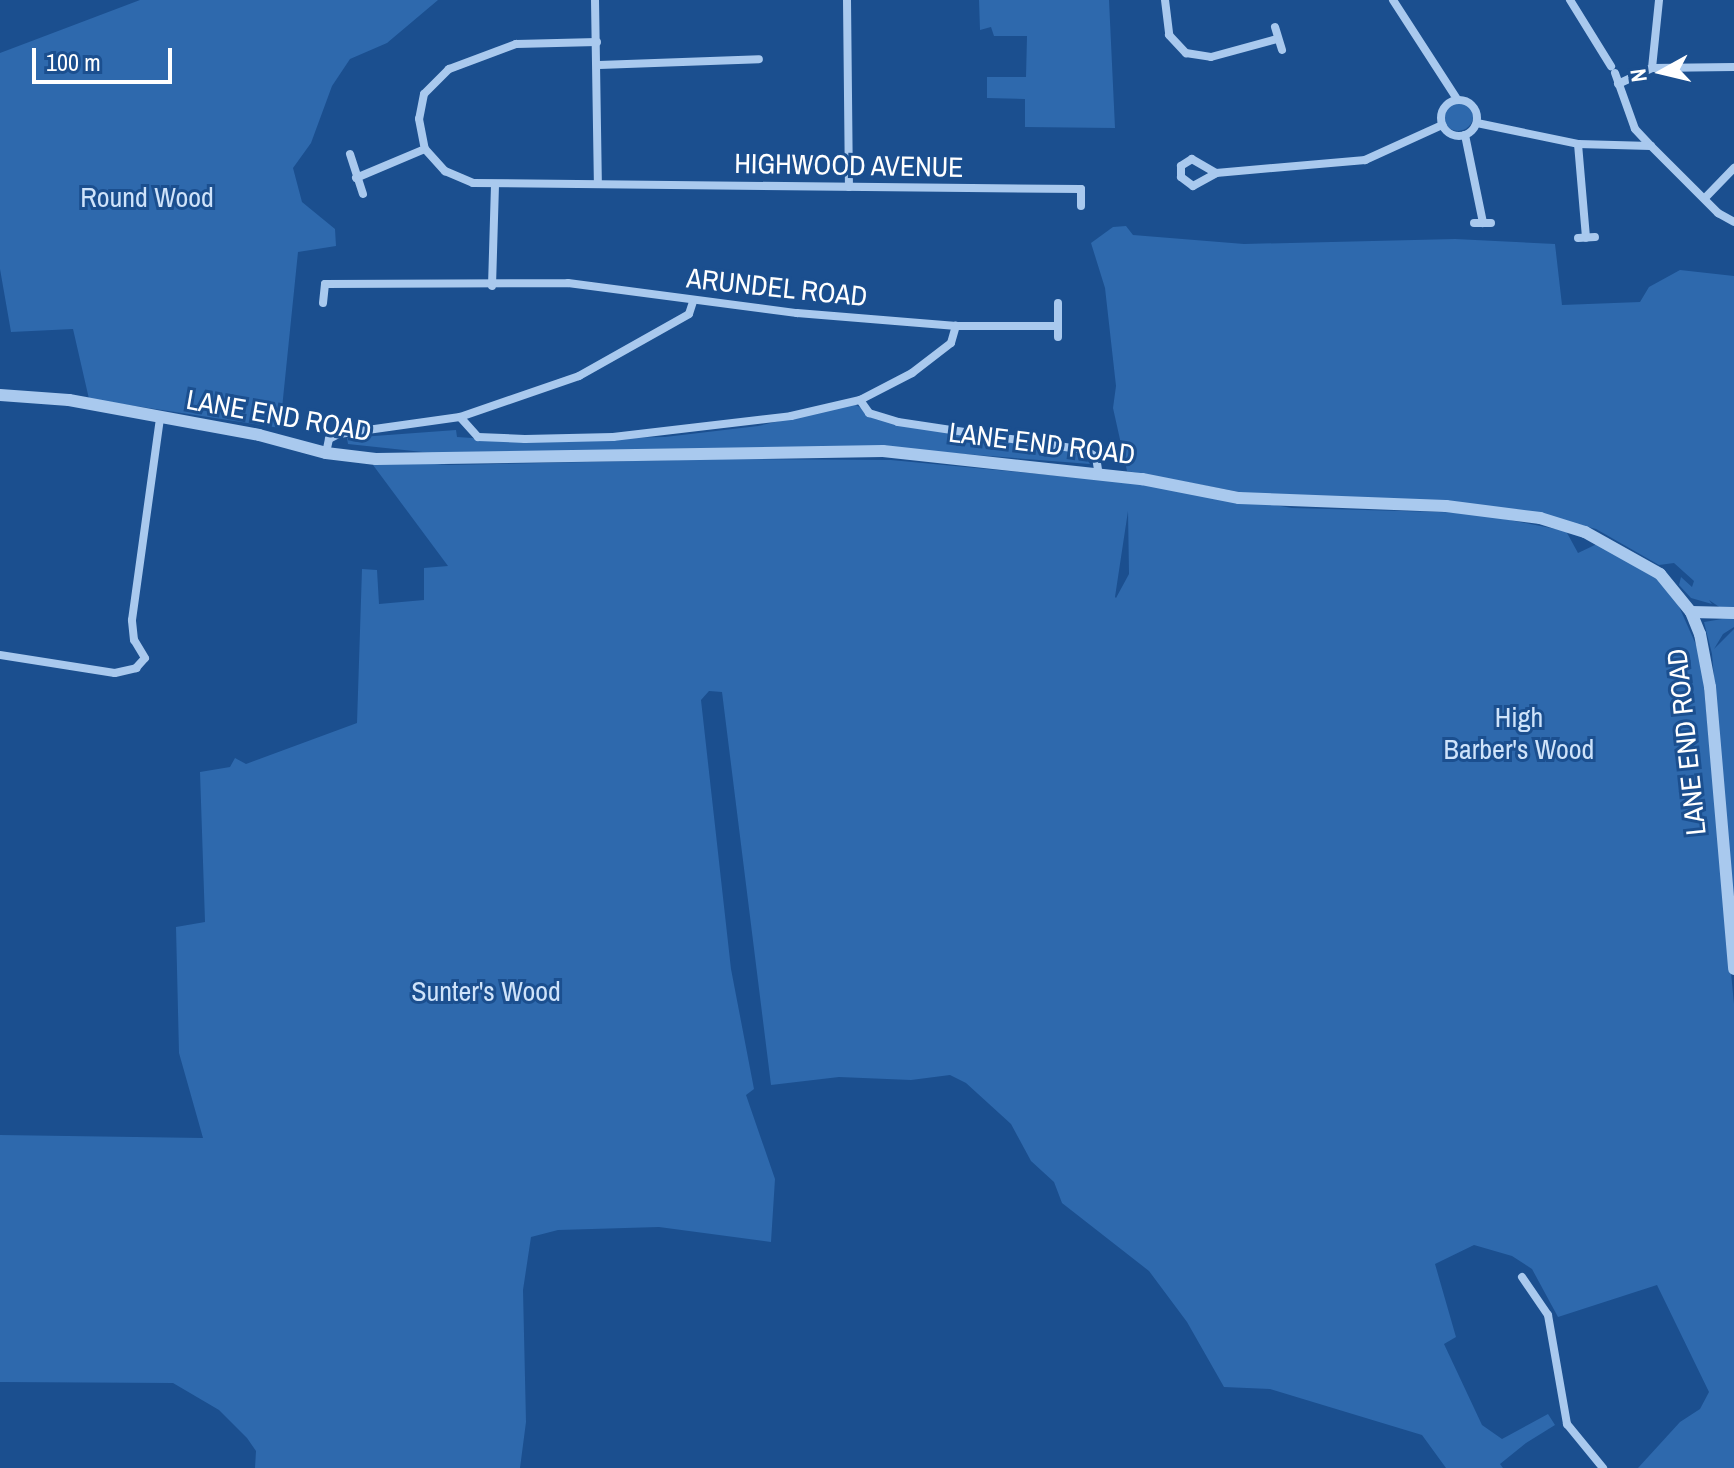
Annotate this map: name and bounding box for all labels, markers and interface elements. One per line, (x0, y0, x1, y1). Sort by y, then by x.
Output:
scale bar (36, 32, 176, 82)
north arrow (1622, 32, 1702, 112)
text: 100 m (46, 46, 101, 78)
text: N (1622, 67, 1654, 84)
street label: HIGHWOOD AVENUE (733, 146, 965, 184)
park label: Round Wood (80, 180, 214, 214)
street label: ARUNDEL ROAD (685, 261, 869, 313)
street label: LANE END ROAD (184, 382, 374, 448)
street label: LANE END ROAD (947, 415, 1137, 471)
street label: LANE END ROAD (1659, 647, 1713, 837)
park label: High Barber's Wood (1444, 700, 1594, 766)
park label: Sunter's Wood (411, 974, 561, 1008)

